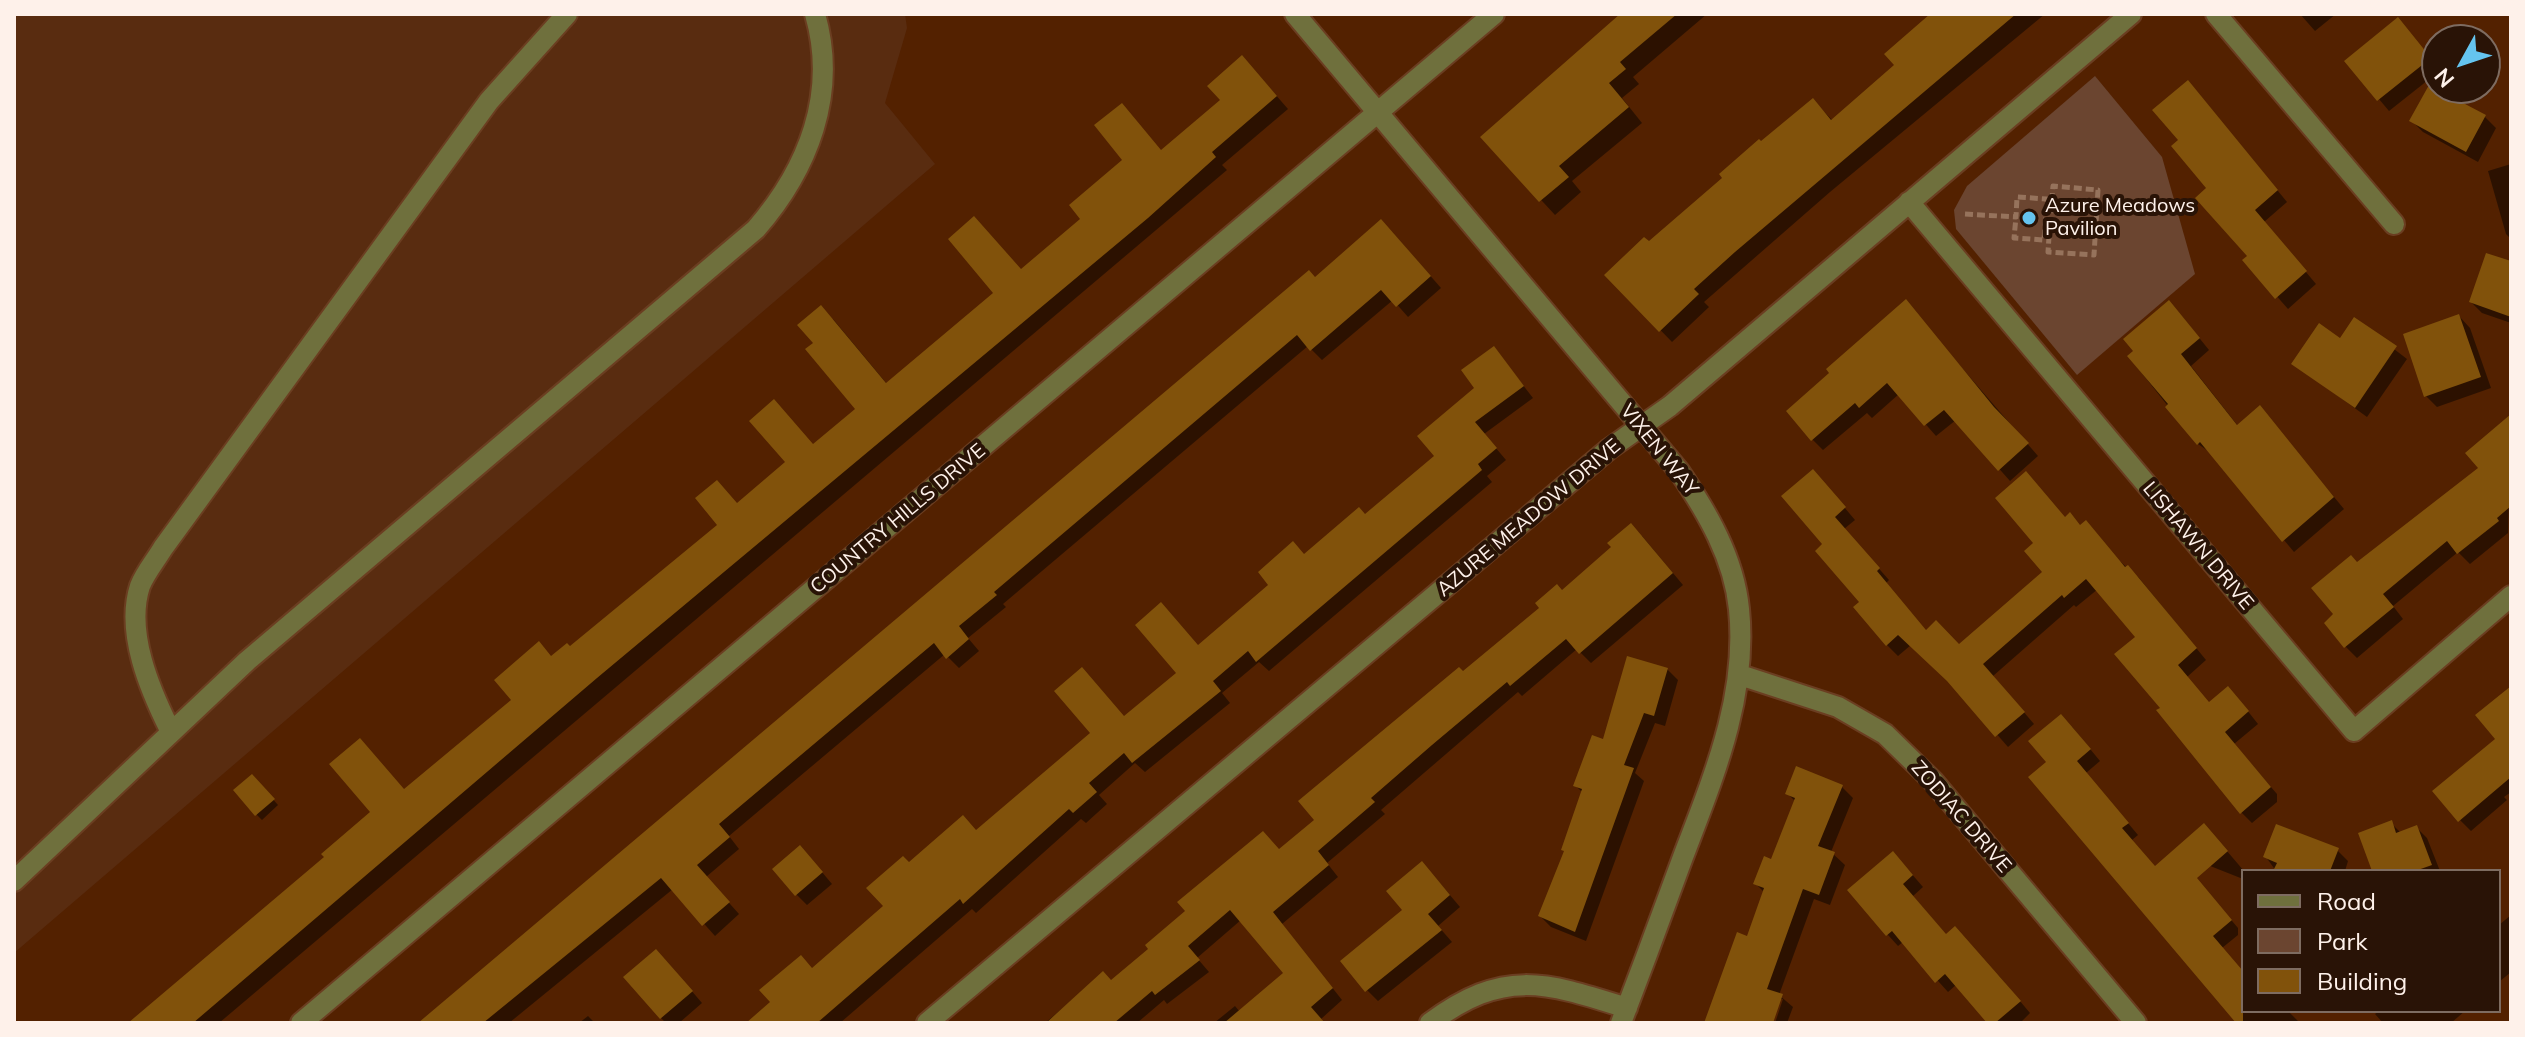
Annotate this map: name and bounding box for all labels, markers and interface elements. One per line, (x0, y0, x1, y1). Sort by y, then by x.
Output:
north arrow (2421, 24, 2501, 104)
text: N (2428, 63, 2460, 94)
place label: Azure Meadows Pavilion (2045, 194, 2195, 241)
marker: Azure Meadows Pavilion (2020, 209, 2038, 227)
street label: VIXEN WAY (1615, 399, 1703, 501)
street label: AZURE MEADOW DRIVE (1432, 434, 1626, 602)
street label: COUNTRY HILLS DRIVE (806, 439, 990, 599)
street label: LISHAWN DRIVE (2138, 477, 2258, 615)
street label: ZODIAC DRIVE (1906, 756, 2016, 878)
legend (2241, 869, 2501, 1013)
text: Road (2317, 886, 2376, 916)
text: Park (2317, 926, 2368, 956)
text: Building (2317, 966, 2407, 996)

